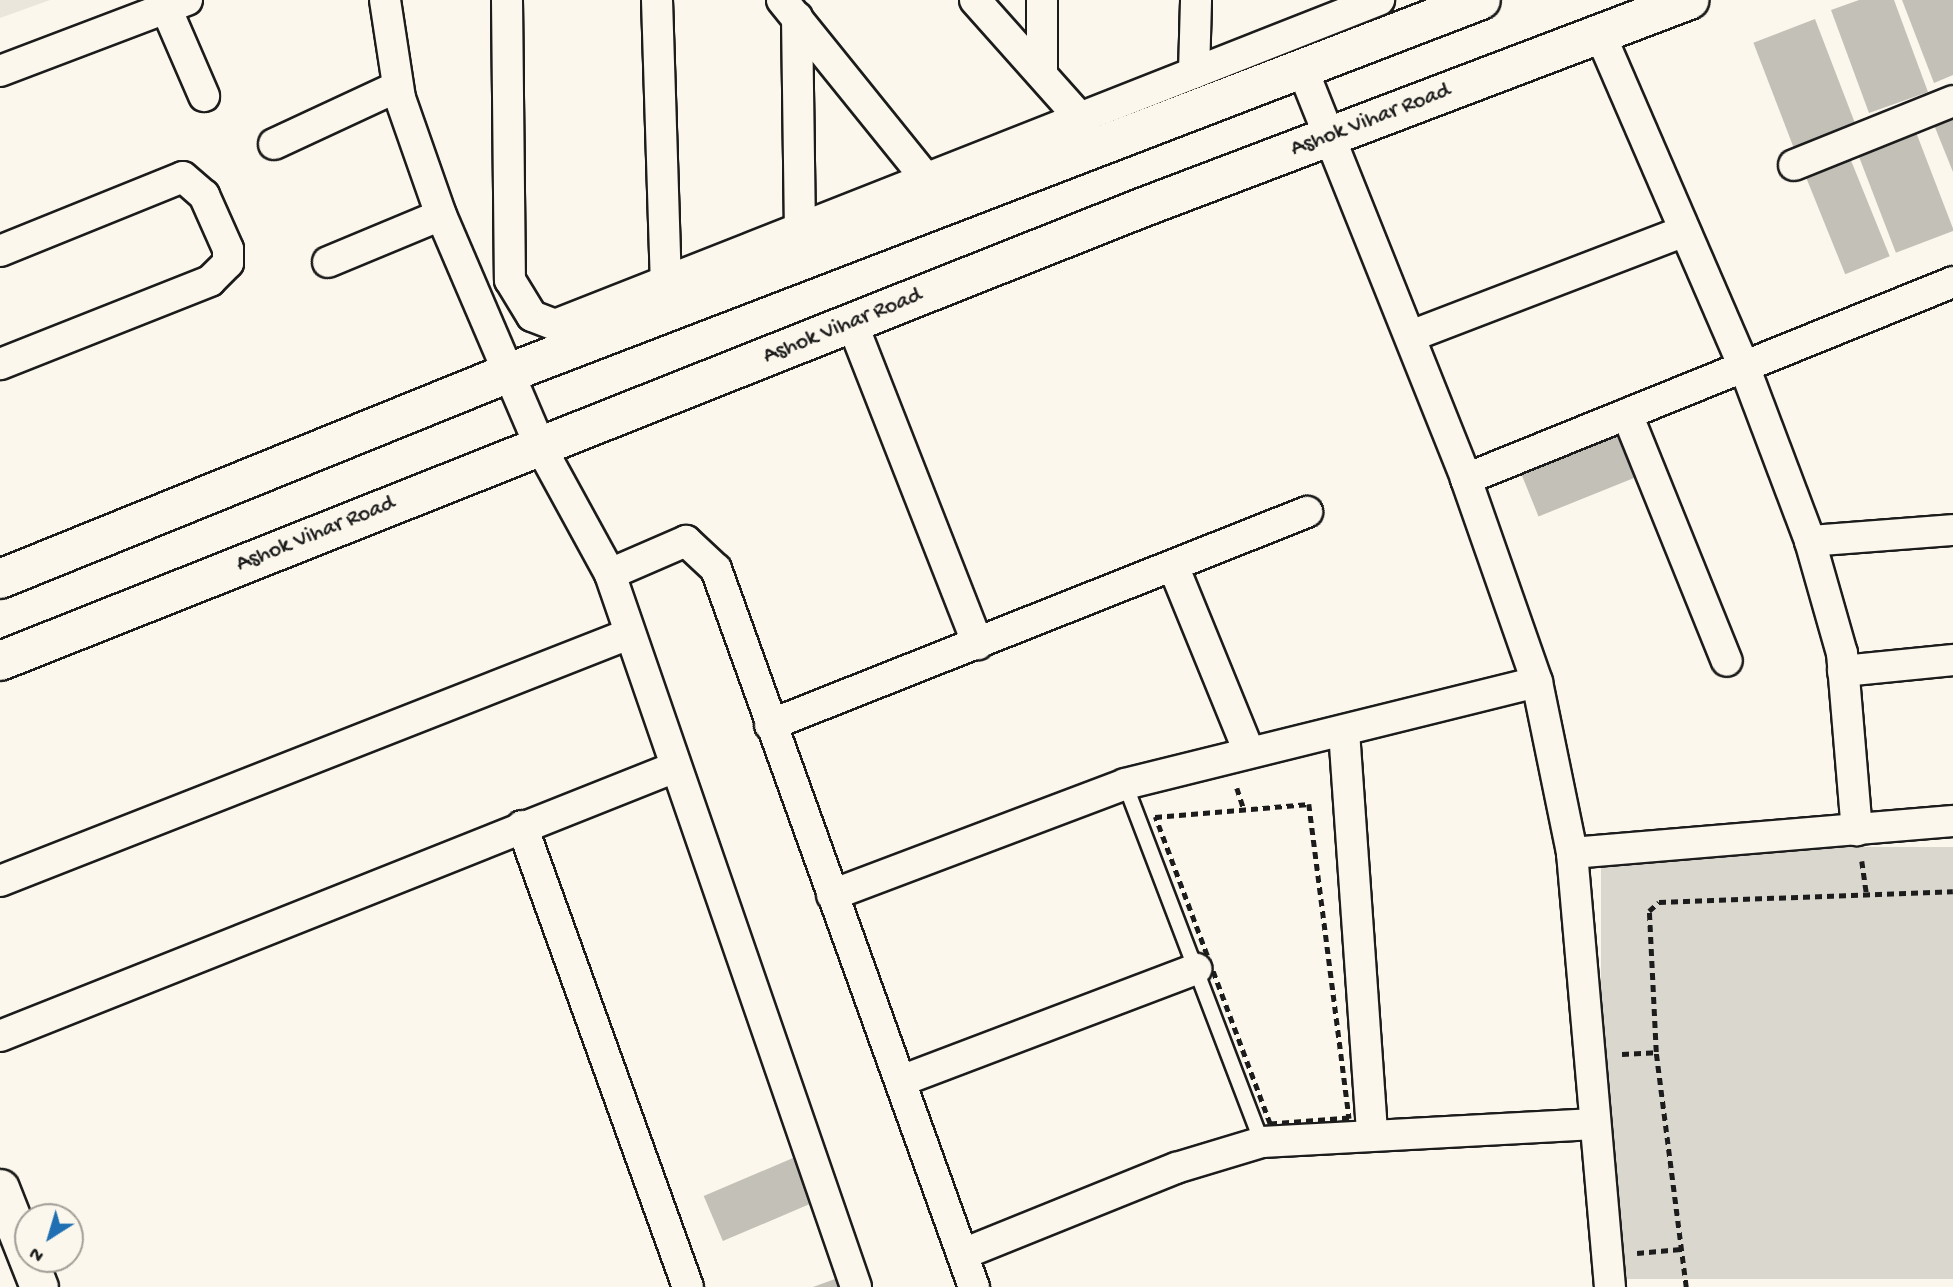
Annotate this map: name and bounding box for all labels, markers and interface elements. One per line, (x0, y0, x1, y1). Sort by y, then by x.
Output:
street label: Ashok Vihar Road (1287, 78, 1455, 164)
street label: Ashok Vihar Road (760, 283, 926, 371)
street label: Ashok Vihar Road (233, 491, 399, 579)
north arrow (14, 1203, 84, 1273)
text: N (25, 1241, 49, 1266)

